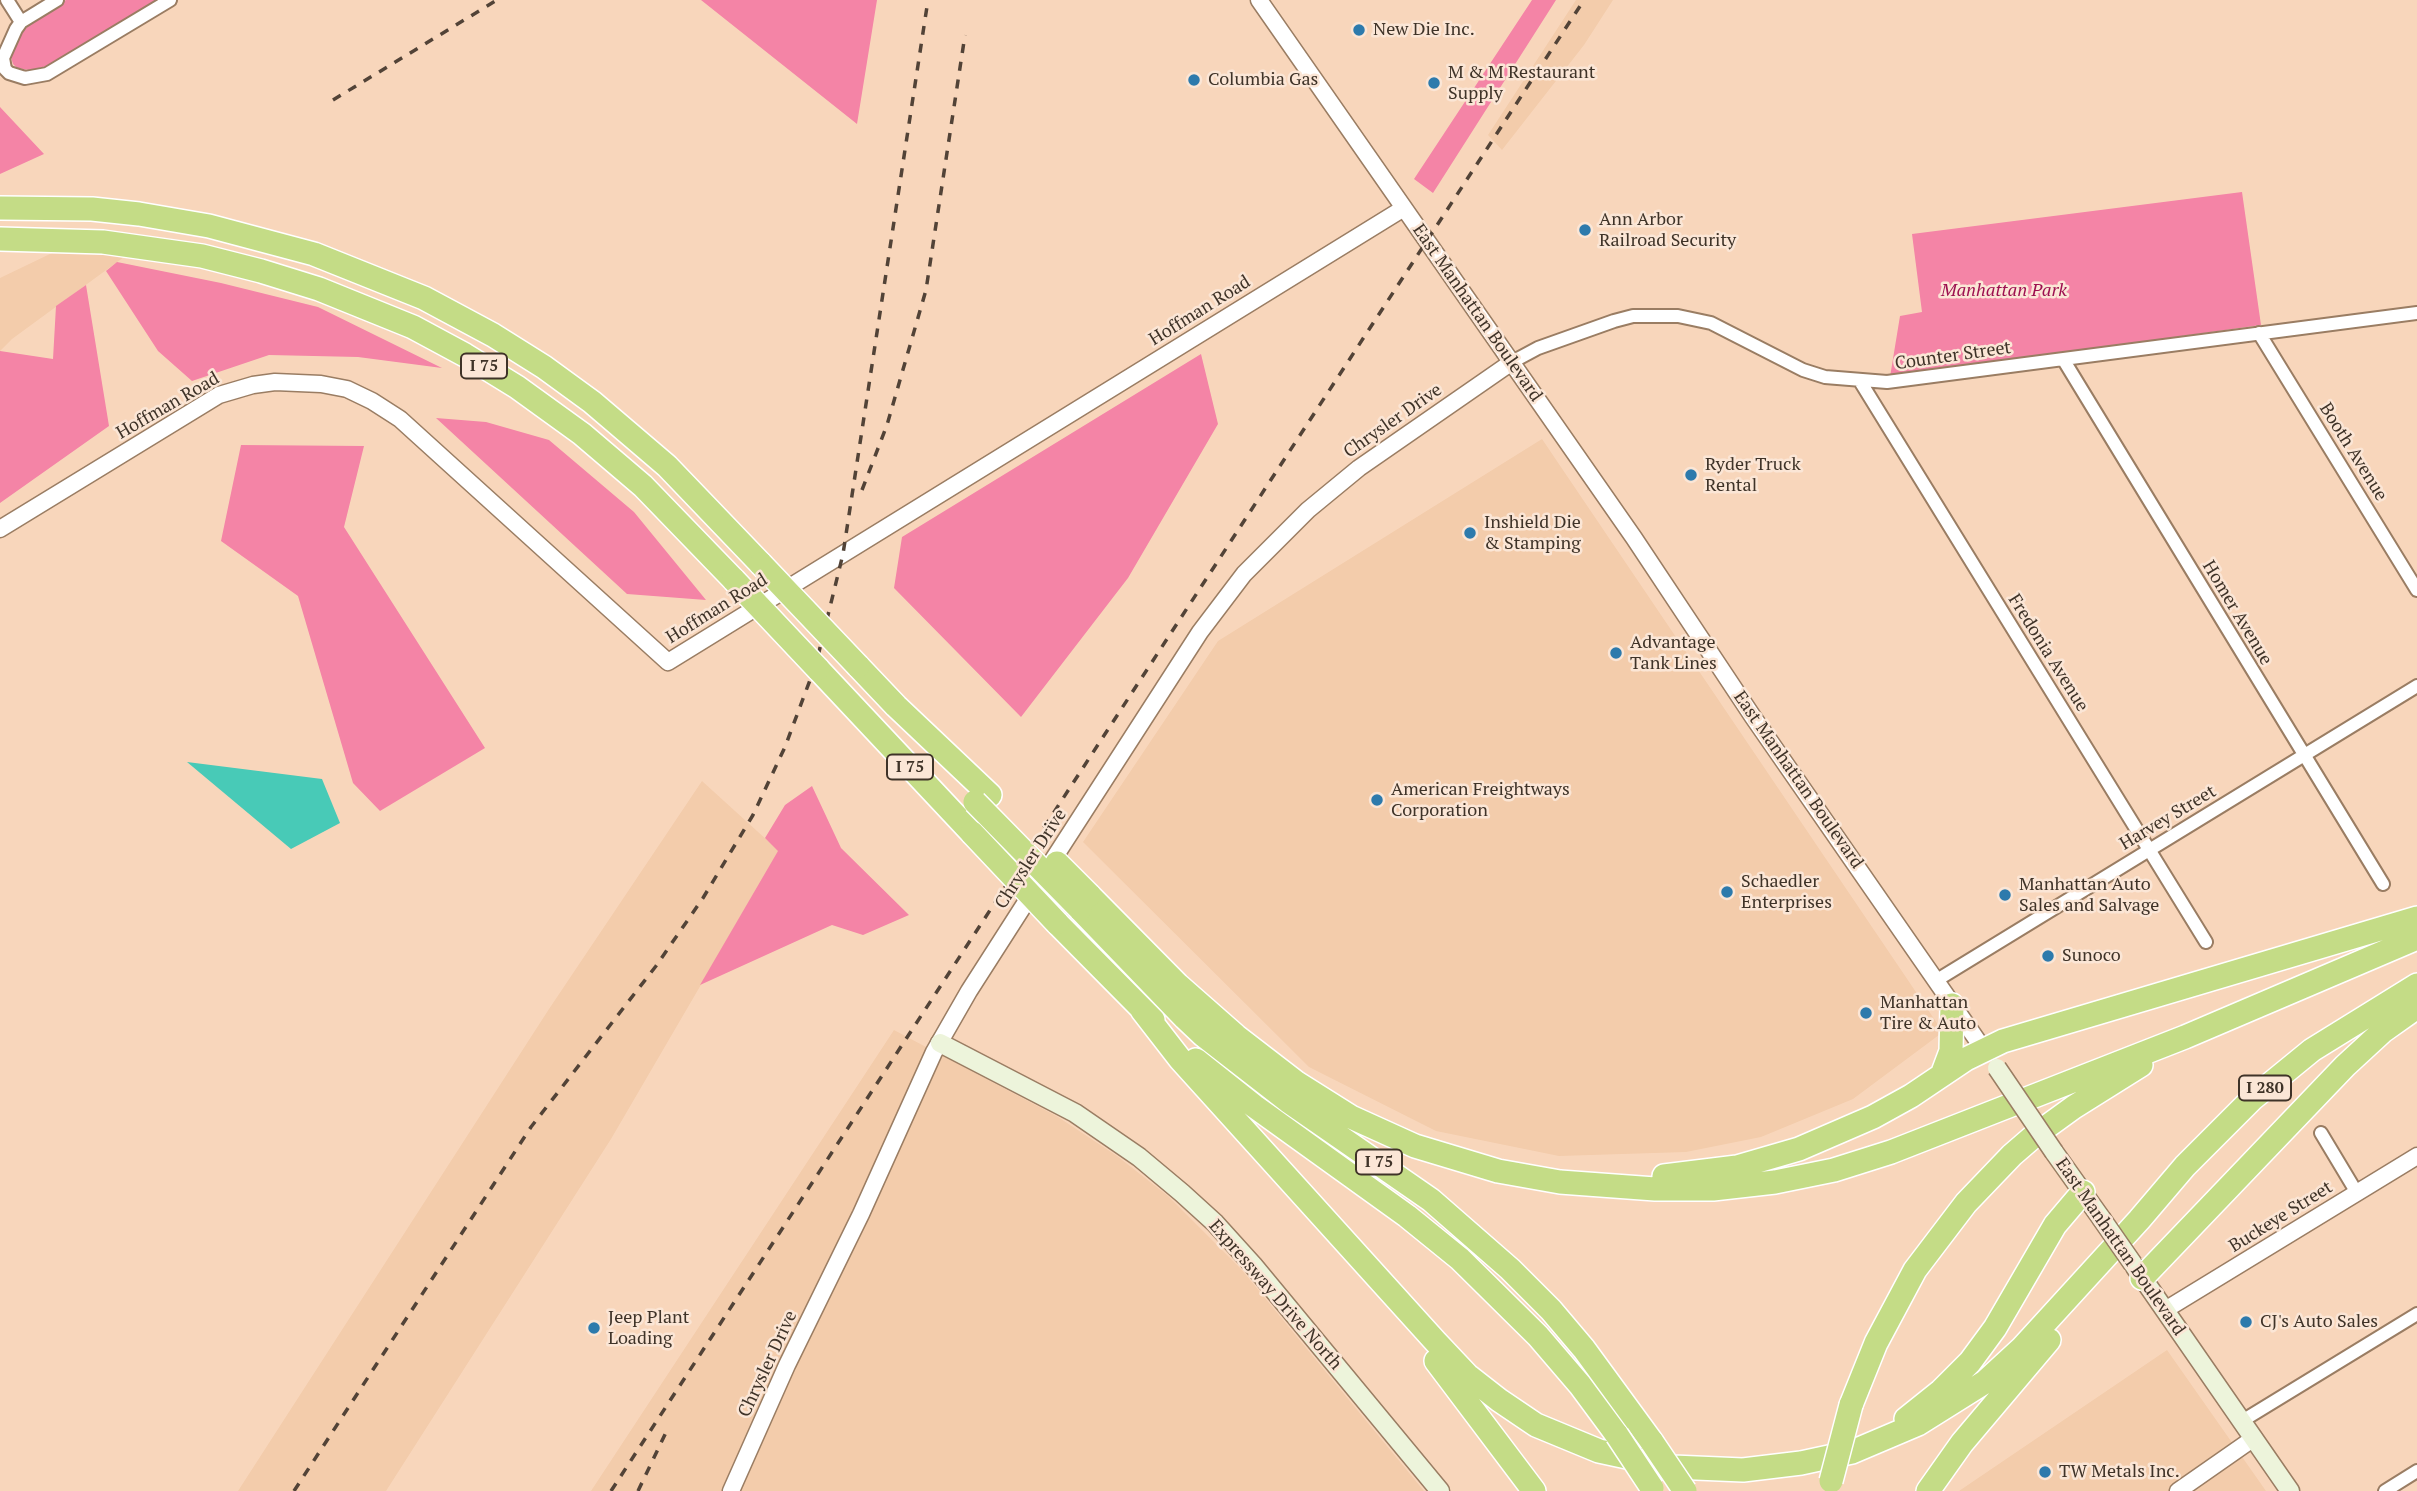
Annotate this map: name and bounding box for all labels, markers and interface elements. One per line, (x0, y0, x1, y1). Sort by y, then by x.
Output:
place label: New Die Inc. (1373, 19, 1475, 41)
marker: New Die Inc. (1351, 22, 1367, 38)
place label: M & M Restaurant Supply (1448, 62, 1595, 104)
place label: Columbia Gas (1208, 69, 1318, 91)
marker: Columbia Gas (1186, 72, 1202, 88)
marker: M & M Restaurant Supply (1426, 75, 1442, 91)
place label: Ann Arbor Railroad Security (1599, 209, 1736, 252)
street label: East Manhattan Boulevard (1407, 220, 1547, 406)
marker: Ann Arbor Railroad Security (1577, 222, 1593, 238)
street label: Hoffman Road (1145, 271, 1255, 351)
park label: Manhattan Park (1941, 280, 2067, 302)
street label: Counter Street (1893, 337, 2013, 375)
road number: I 75 (461, 354, 507, 378)
street label: Hoffman Road (113, 368, 223, 444)
street label: Chrysler Drive (1340, 379, 1446, 463)
street label: Booth Avenue (2314, 399, 2392, 505)
place label: Ryder Truck Rental (1705, 454, 1801, 496)
marker: Ryder Truck Rental (1683, 467, 1699, 483)
place label: Inshield Die & Stamping (1484, 512, 1581, 554)
marker: Inshield Die & Stamping (1462, 525, 1478, 541)
street label: Homer Avenue (2197, 557, 2277, 669)
street label: Hoffman Road (662, 569, 772, 649)
street label: Fredonia Avenue (2003, 590, 2093, 716)
place label: Advantage Tank Lines (1630, 632, 1717, 674)
marker: Advantage Tank Lines (1608, 645, 1624, 661)
street label: East Manhattan Boulevard (1728, 687, 1868, 873)
road number: I 75 (887, 754, 933, 780)
place label: American Freightways Corporation (1391, 779, 1570, 822)
street label: Harvey Street (2116, 781, 2220, 855)
marker: American Freightways Corporation (1369, 792, 1385, 808)
street label: Chrysler Drive (991, 805, 1071, 913)
place label: Schaedler Enterprises (1741, 871, 1832, 914)
place label: Manhattan Auto Sales and Salvage (2019, 874, 2159, 917)
marker: Schaedler Enterprises (1719, 884, 1735, 900)
marker: Manhattan Auto Sales and Salvage (1997, 887, 2013, 903)
place label: Sunoco (2062, 945, 2121, 967)
marker: Sunoco (2040, 948, 2056, 964)
place label: Manhattan Tire & Auto (1880, 992, 1976, 1034)
marker: Manhattan Tire & Auto (1858, 1005, 1874, 1021)
road number: I 280 (2239, 1076, 2291, 1100)
road number: I 75 (1356, 1150, 1402, 1174)
street label: East Manhattan Boulevard (2050, 1154, 2190, 1340)
street label: Buckeye Street (2225, 1177, 2337, 1257)
street label: Expressway Drive North (1204, 1216, 1346, 1374)
place label: Jeep Plant Loading (608, 1307, 689, 1350)
street label: Chrysler Drive (734, 1307, 802, 1421)
place label: CJ's Auto Sales (2260, 1311, 2378, 1333)
marker: CJ's Auto Sales (2238, 1314, 2254, 1330)
marker: Jeep Plant Loading (586, 1320, 602, 1336)
place label: TW Metals Inc. (2059, 1461, 2180, 1483)
marker: TW Metals Inc. (2037, 1464, 2053, 1480)

